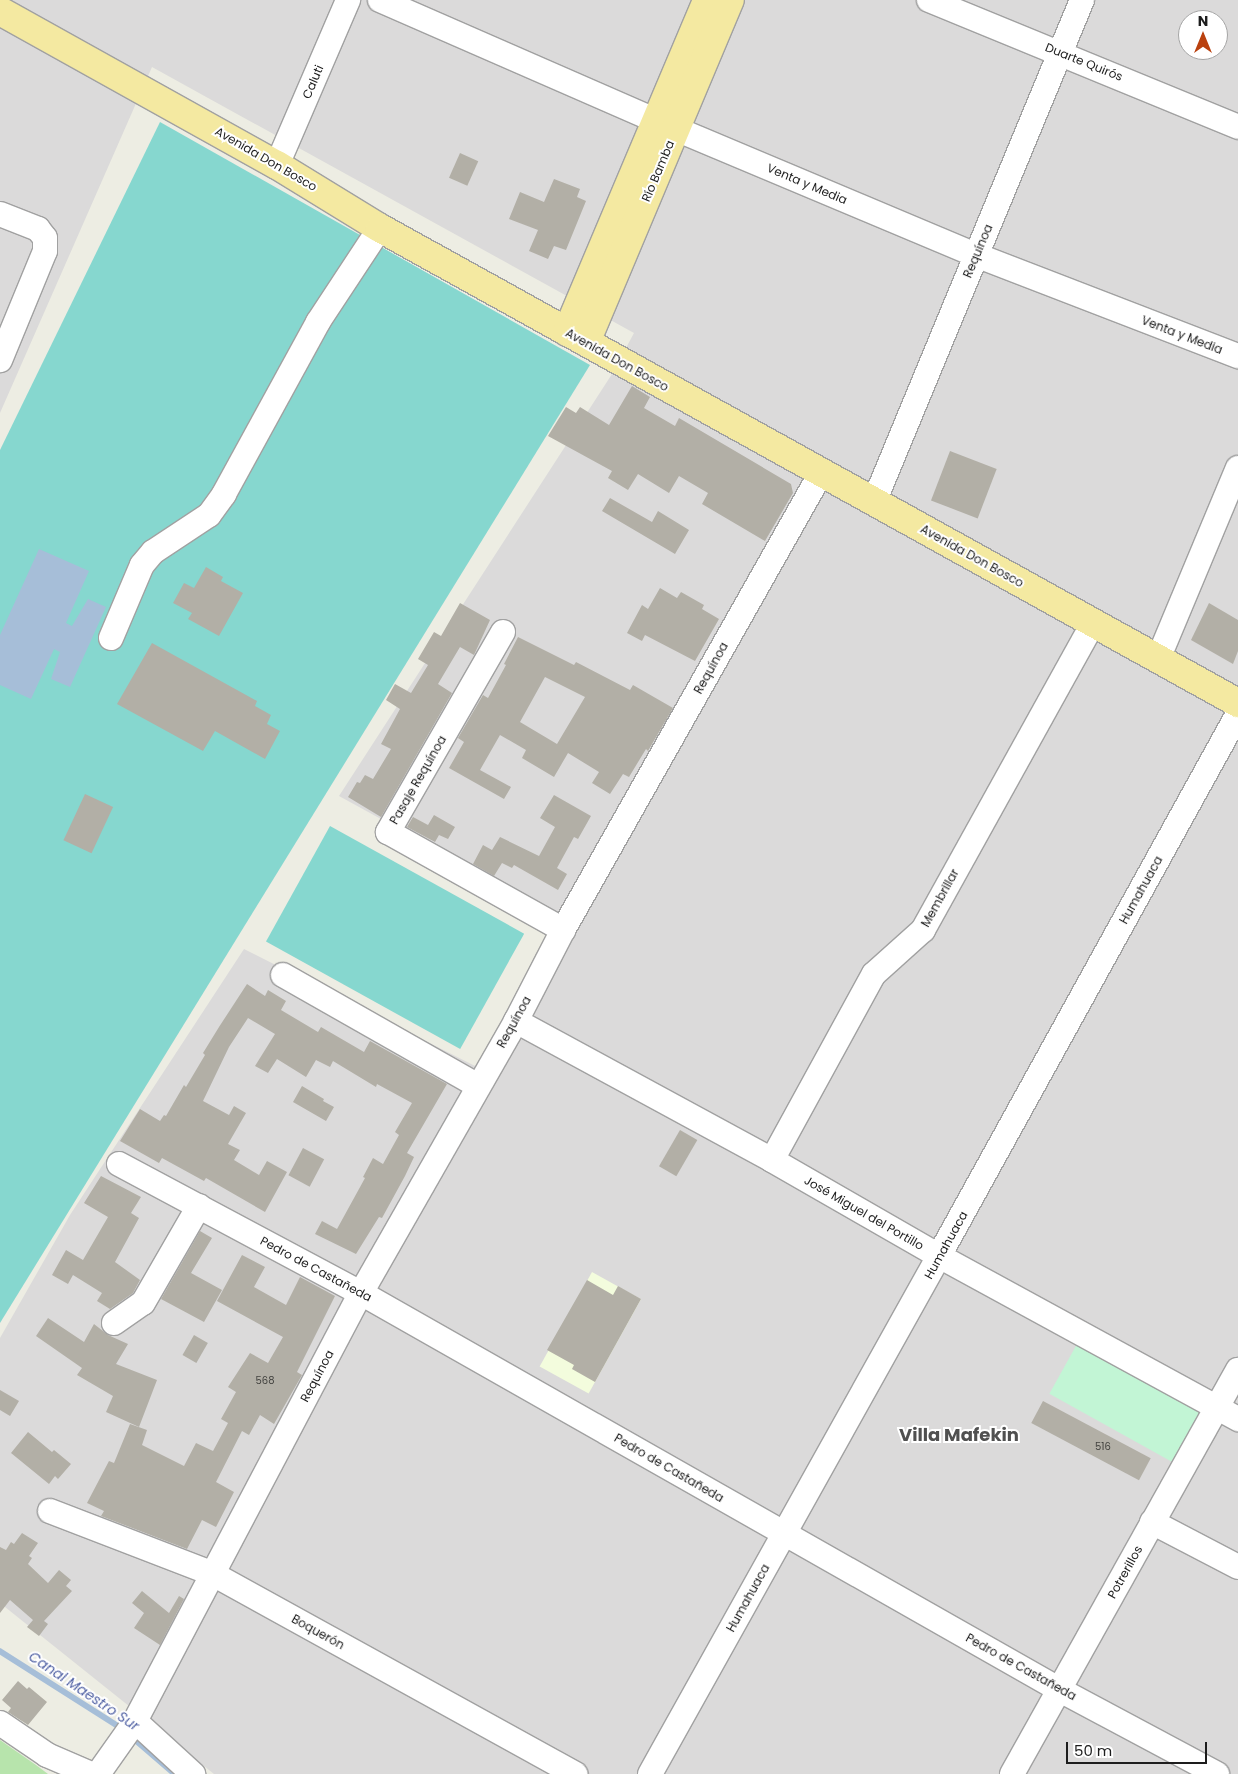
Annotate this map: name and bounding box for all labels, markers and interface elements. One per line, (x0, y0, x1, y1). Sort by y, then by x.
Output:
north arrow (1178, 10, 1228, 60)
text: N (1198, 11, 1208, 31)
street label: Duarte Quirós (1043, 40, 1125, 84)
street label: Caluti (299, 63, 327, 101)
street label: Avenida Don Bosco (212, 124, 320, 194)
street label: Río Bamba (639, 138, 677, 204)
street label: Venta y Media (765, 161, 849, 207)
street label: Requínoa (960, 222, 996, 280)
street label: Venta y Media (1139, 313, 1225, 357)
street label: Avenida Don Bosco (563, 326, 671, 394)
street label: Avenida Don Bosco (918, 522, 1026, 590)
street label: Requínoa (691, 640, 731, 696)
street label: Pasaje Requínoa (387, 733, 449, 827)
street label: Humahuaca (1116, 854, 1166, 926)
street label: Membrillar (918, 866, 962, 930)
street label: Requínoa (494, 994, 534, 1050)
street label: José Miguel del Portillo (802, 1173, 926, 1253)
street label: Humahuaca (921, 1209, 971, 1281)
street label: Pedro de Castañeda (258, 1234, 374, 1304)
street label: Requínoa (297, 1347, 337, 1405)
house number: 568 (256, 1375, 274, 1387)
district label: Villa Mafekin (899, 1424, 1019, 1446)
street label: Pedro de Castañeda (612, 1431, 726, 1505)
house number: 516 (1095, 1441, 1111, 1453)
street label: Potrerillos (1105, 1543, 1145, 1601)
street label: Humahuaca (723, 1562, 773, 1634)
street label: Boquerón (289, 1612, 347, 1652)
street label: Pedro de Castañeda (963, 1631, 1079, 1703)
water label: Canal Maestro Sur (26, 1648, 142, 1734)
scale bar (1068, 1732, 1209, 1764)
text: 50 m (1074, 1740, 1112, 1761)

